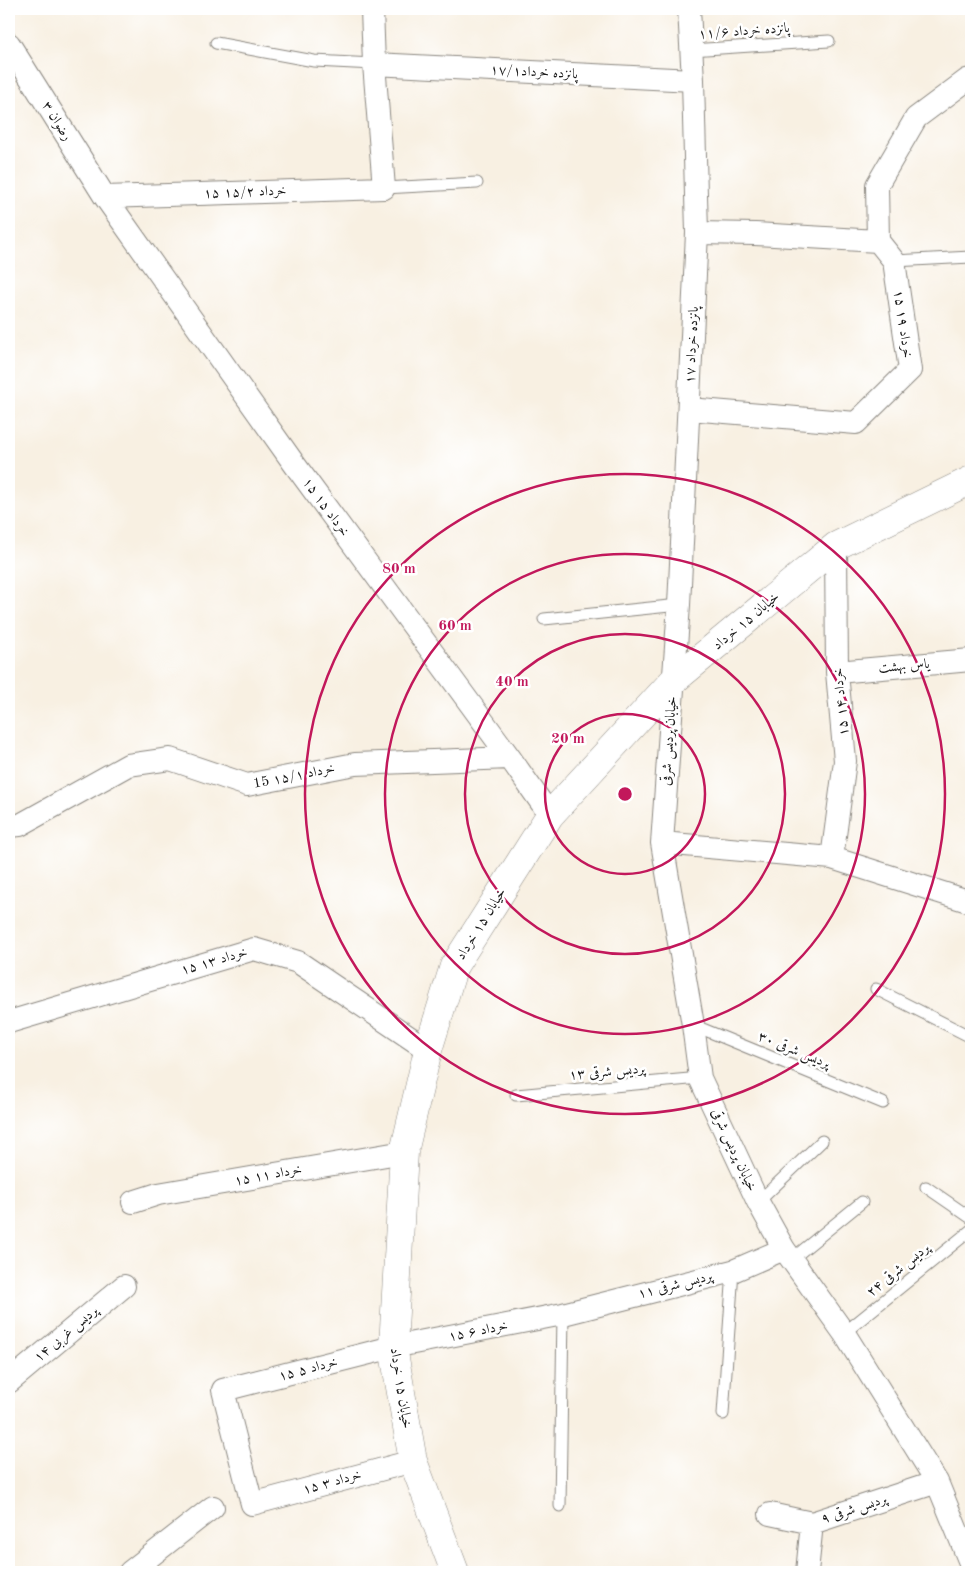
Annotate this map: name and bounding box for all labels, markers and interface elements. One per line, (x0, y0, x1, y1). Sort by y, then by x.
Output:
street label: پانزده خرداد ۱۱/۶ (698, 21, 792, 44)
street label: پانزده خرداد۱۷/۱ (490, 63, 579, 84)
street label: رضوان ۳ (39, 99, 74, 144)
street label: ۱۵ خرداد ۱۵/۲ (203, 184, 287, 200)
street label: ۱۵ خرداد ۱۹ (891, 289, 915, 359)
street label: پانزده خرداد ۱۷ (683, 305, 704, 384)
street label: ۱۵ خرداد ۱۵ (300, 475, 352, 539)
text: 80 m (382, 562, 416, 577)
street label: خیابان ۱۵ خرداد (710, 589, 782, 653)
text: 60 m (438, 619, 472, 634)
street label: یاس بهشت (878, 657, 932, 677)
street label: ۱۵ خرداد ۱۴ (831, 667, 851, 737)
text: 40 m (495, 675, 529, 690)
street label: خیابان پردیس شرقی (659, 696, 681, 786)
text: 20 m (551, 732, 585, 747)
street label: 15 خرداد ۱۵/۱ (252, 761, 336, 791)
centre of rings (616, 785, 634, 803)
street label: خیابان ۱۵ خرداد (453, 886, 509, 963)
street label: ۱۵ خرداد ۱۳ (179, 945, 249, 977)
street label: پردیس شرقی ۳۰ (755, 1029, 833, 1073)
street label: پردیس شرقی ۱۳ (568, 1062, 647, 1084)
street label: خیابان پردیس شرقی (707, 1106, 759, 1194)
street label: ۱۵ خرداد ۱۱ (233, 1162, 303, 1188)
street label: پردیس شرقی ۲۴ (864, 1240, 934, 1301)
street label: پردیس شرقی ۱۱ (636, 1269, 716, 1303)
street label: پردیس غربی ۱۴ (31, 1302, 103, 1366)
street label: ۱۵ خرداد ۶ (447, 1318, 509, 1344)
street label: خیابان ۱۵ خرداد (387, 1346, 414, 1430)
street label: ۱۵ خرداد ۵ (277, 1355, 339, 1383)
street label: ۱۵ خرداد ۳ (301, 1467, 363, 1497)
street label: پردیس شرقی ۹ (819, 1491, 891, 1528)

